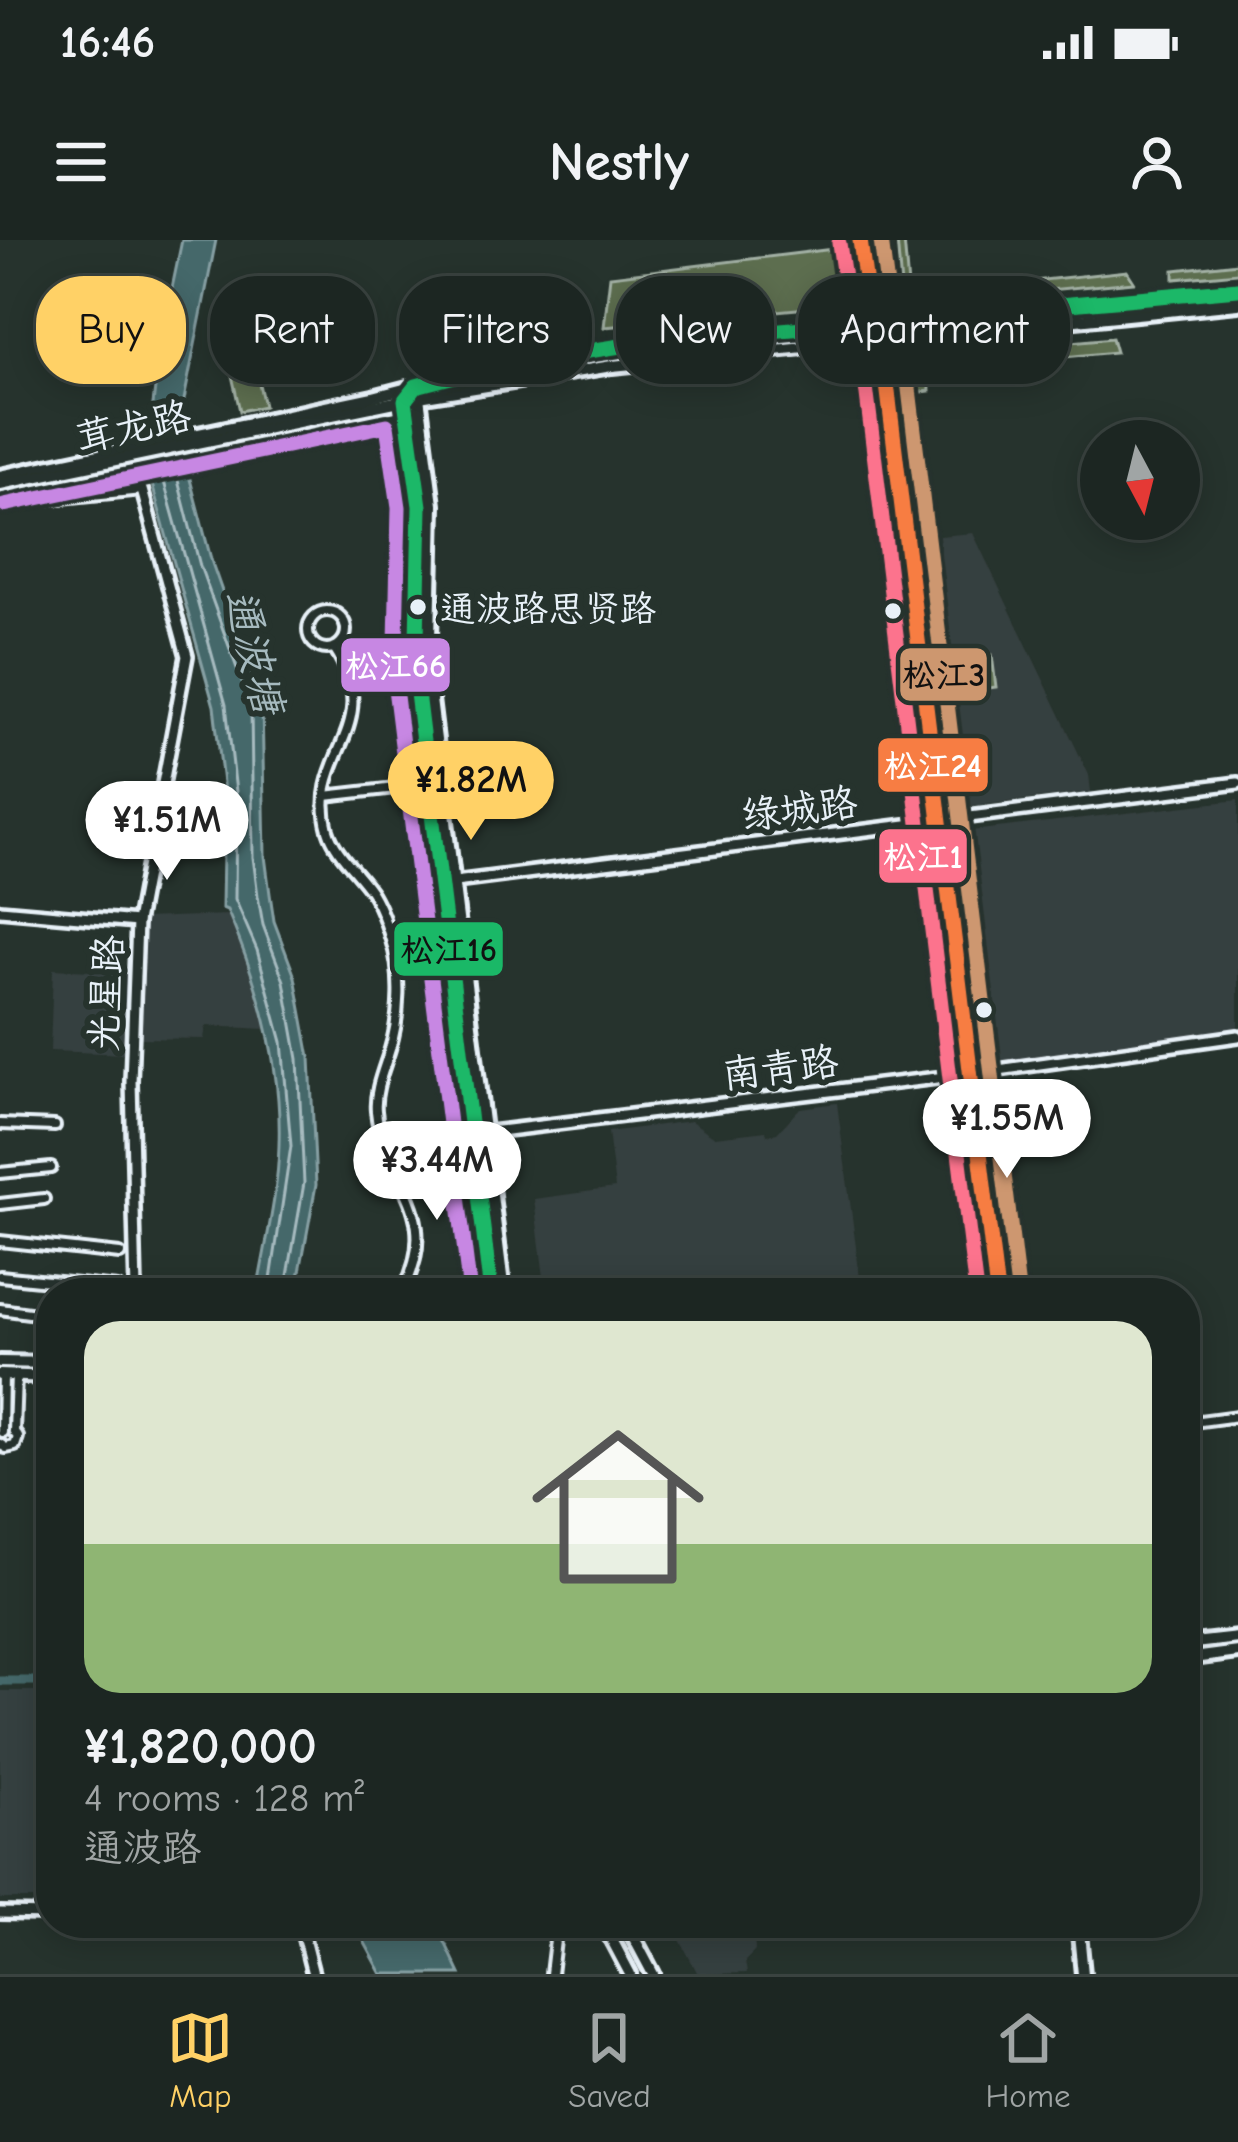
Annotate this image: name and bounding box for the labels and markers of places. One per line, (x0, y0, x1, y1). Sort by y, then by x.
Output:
place label: 通波路思贤路 (440, 589, 656, 630)
marker: 通波路思贤路 (407, 596, 429, 618)
unlabelled marker (882, 600, 904, 622)
pin: ¥1.82M (373, 741, 569, 843)
pin: ¥1.51M (69, 781, 265, 883)
unlabelled marker (973, 999, 995, 1021)
pin: ¥1.55M (909, 1079, 1105, 1181)
pin: ¥3.44M (339, 1121, 535, 1223)

